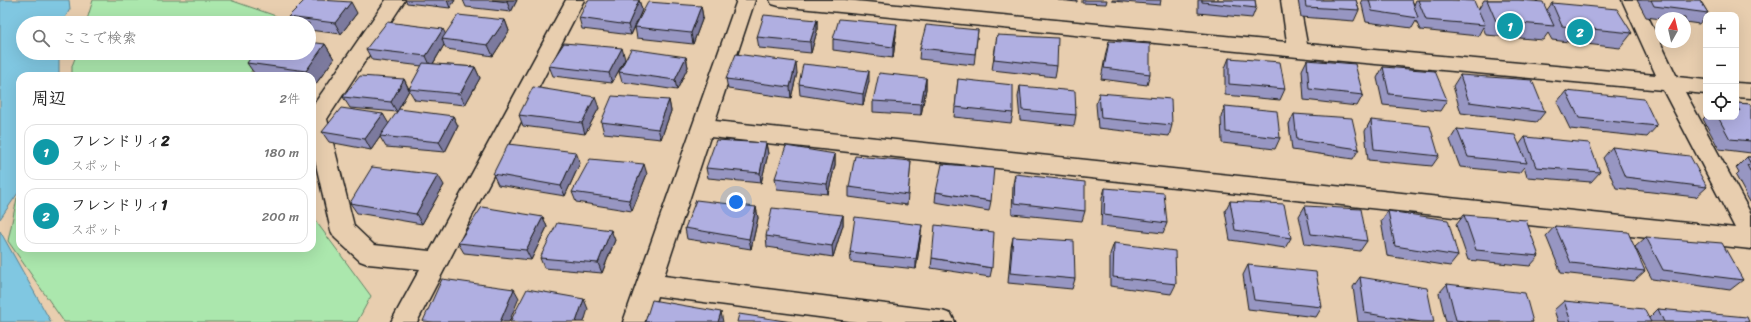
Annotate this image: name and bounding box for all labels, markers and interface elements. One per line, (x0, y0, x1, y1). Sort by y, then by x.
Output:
pin: 1 (1497, 11, 1523, 41)
north arrow (1655, 12, 1691, 48)
map controls (1703, 12, 1739, 120)
button: + (1703, 12, 1739, 48)
search box (16, 16, 316, 60)
pin: 2 (1567, 17, 1593, 47)
text: ここで検索 (62, 25, 137, 51)
icon: search (30, 27, 52, 49)
button: − (1703, 48, 1739, 84)
text: 周辺 (32, 83, 66, 113)
button: locate (1703, 84, 1739, 120)
text: 2件 (279, 87, 300, 110)
text: フレンドリィ2 (71, 128, 170, 154)
text: 1 (43, 141, 49, 164)
text: 180 m (264, 141, 299, 164)
text: スポット (71, 154, 123, 177)
text: フレンドリィ1 (71, 192, 167, 218)
your location (726, 192, 746, 212)
text: 2 (42, 205, 50, 228)
text: 200 m (262, 205, 299, 228)
text: スポット (71, 218, 123, 241)

